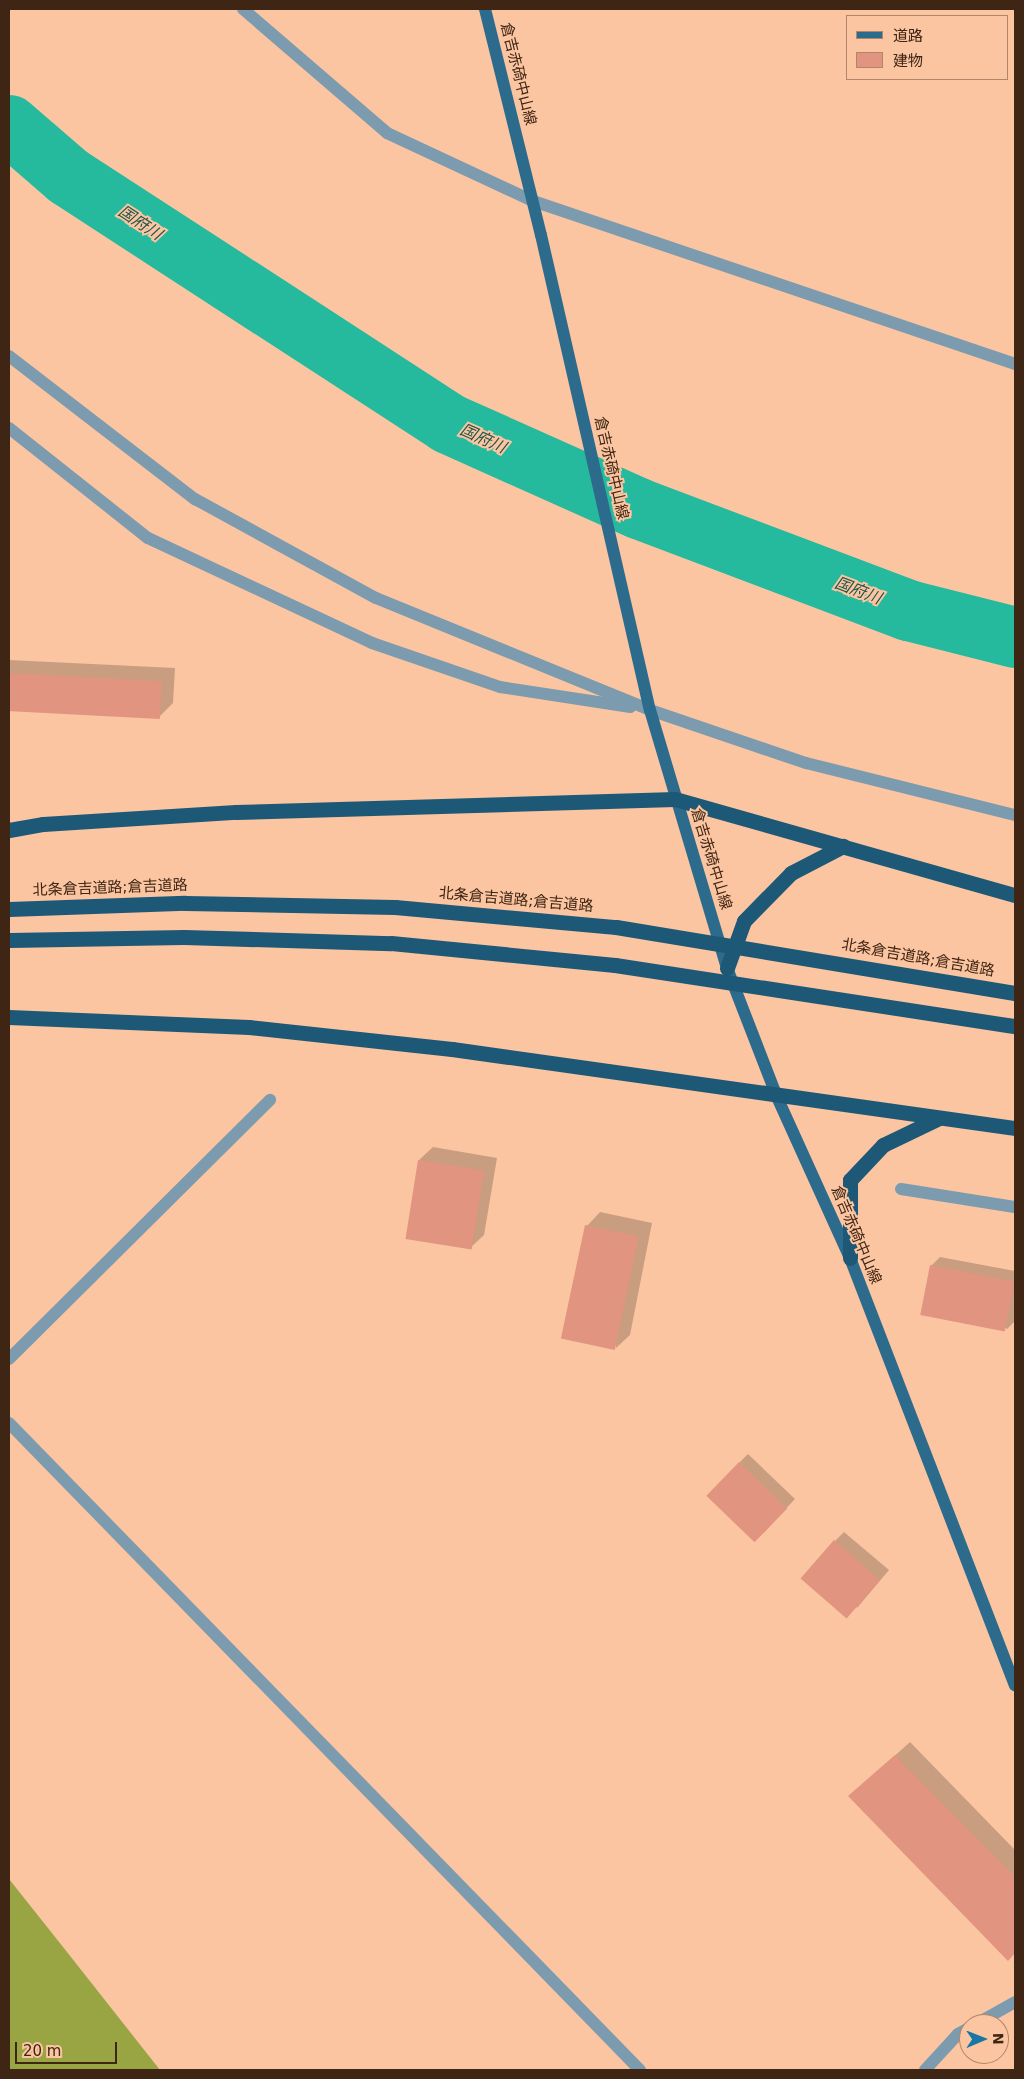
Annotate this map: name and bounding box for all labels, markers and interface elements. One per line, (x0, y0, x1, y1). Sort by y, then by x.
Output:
legend (846, 15, 1009, 80)
street label: 倉吉赤碕中山線 (497, 21, 539, 127)
text: 道路 (893, 27, 923, 45)
text: 建物 (893, 52, 923, 70)
water label: 国府川 (115, 202, 165, 244)
street label: 倉吉赤碕中山線 (590, 415, 632, 521)
water label: 国府川 (457, 420, 509, 458)
water label: 国府川 (832, 573, 884, 609)
street label: 倉吉赤碕中山線 (687, 806, 735, 912)
street label: 北条倉吉道路;倉吉道路 (32, 876, 188, 900)
street label: 北条倉吉道路;倉吉道路 (438, 884, 594, 916)
street label: 北条倉吉道路;倉吉道路 (840, 936, 996, 980)
street label: 倉吉赤碕中山線 (827, 1183, 885, 1287)
north arrow (959, 2014, 1009, 2064)
scale bar (18, 2032, 120, 2064)
text: N (990, 2033, 1006, 2045)
text: 20 m (23, 2042, 61, 2060)

